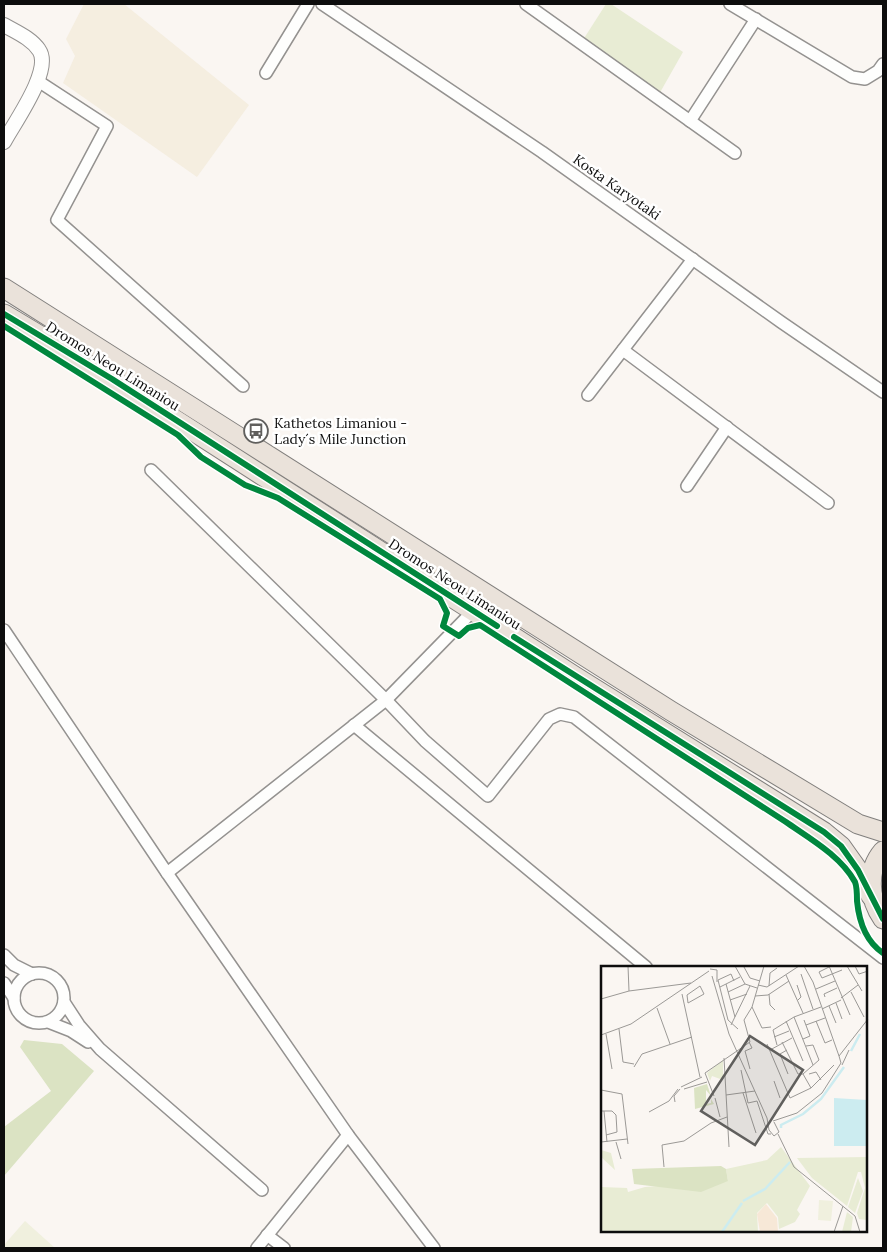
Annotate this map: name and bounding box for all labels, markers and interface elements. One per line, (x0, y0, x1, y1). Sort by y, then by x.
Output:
street label: Kosta Karyotaki (570, 150, 664, 224)
street label: Dromos Neou Limaniou (43, 317, 183, 415)
place label: Kathetos Limaniou - Lady´s Mile Junction (274, 414, 407, 448)
bus stop icon: Kathetos Limaniou - Lady´s Mile Junction (243, 418, 269, 444)
street label: Dromos Neou Limaniou (385, 534, 525, 634)
inset map (601, 966, 867, 1232)

